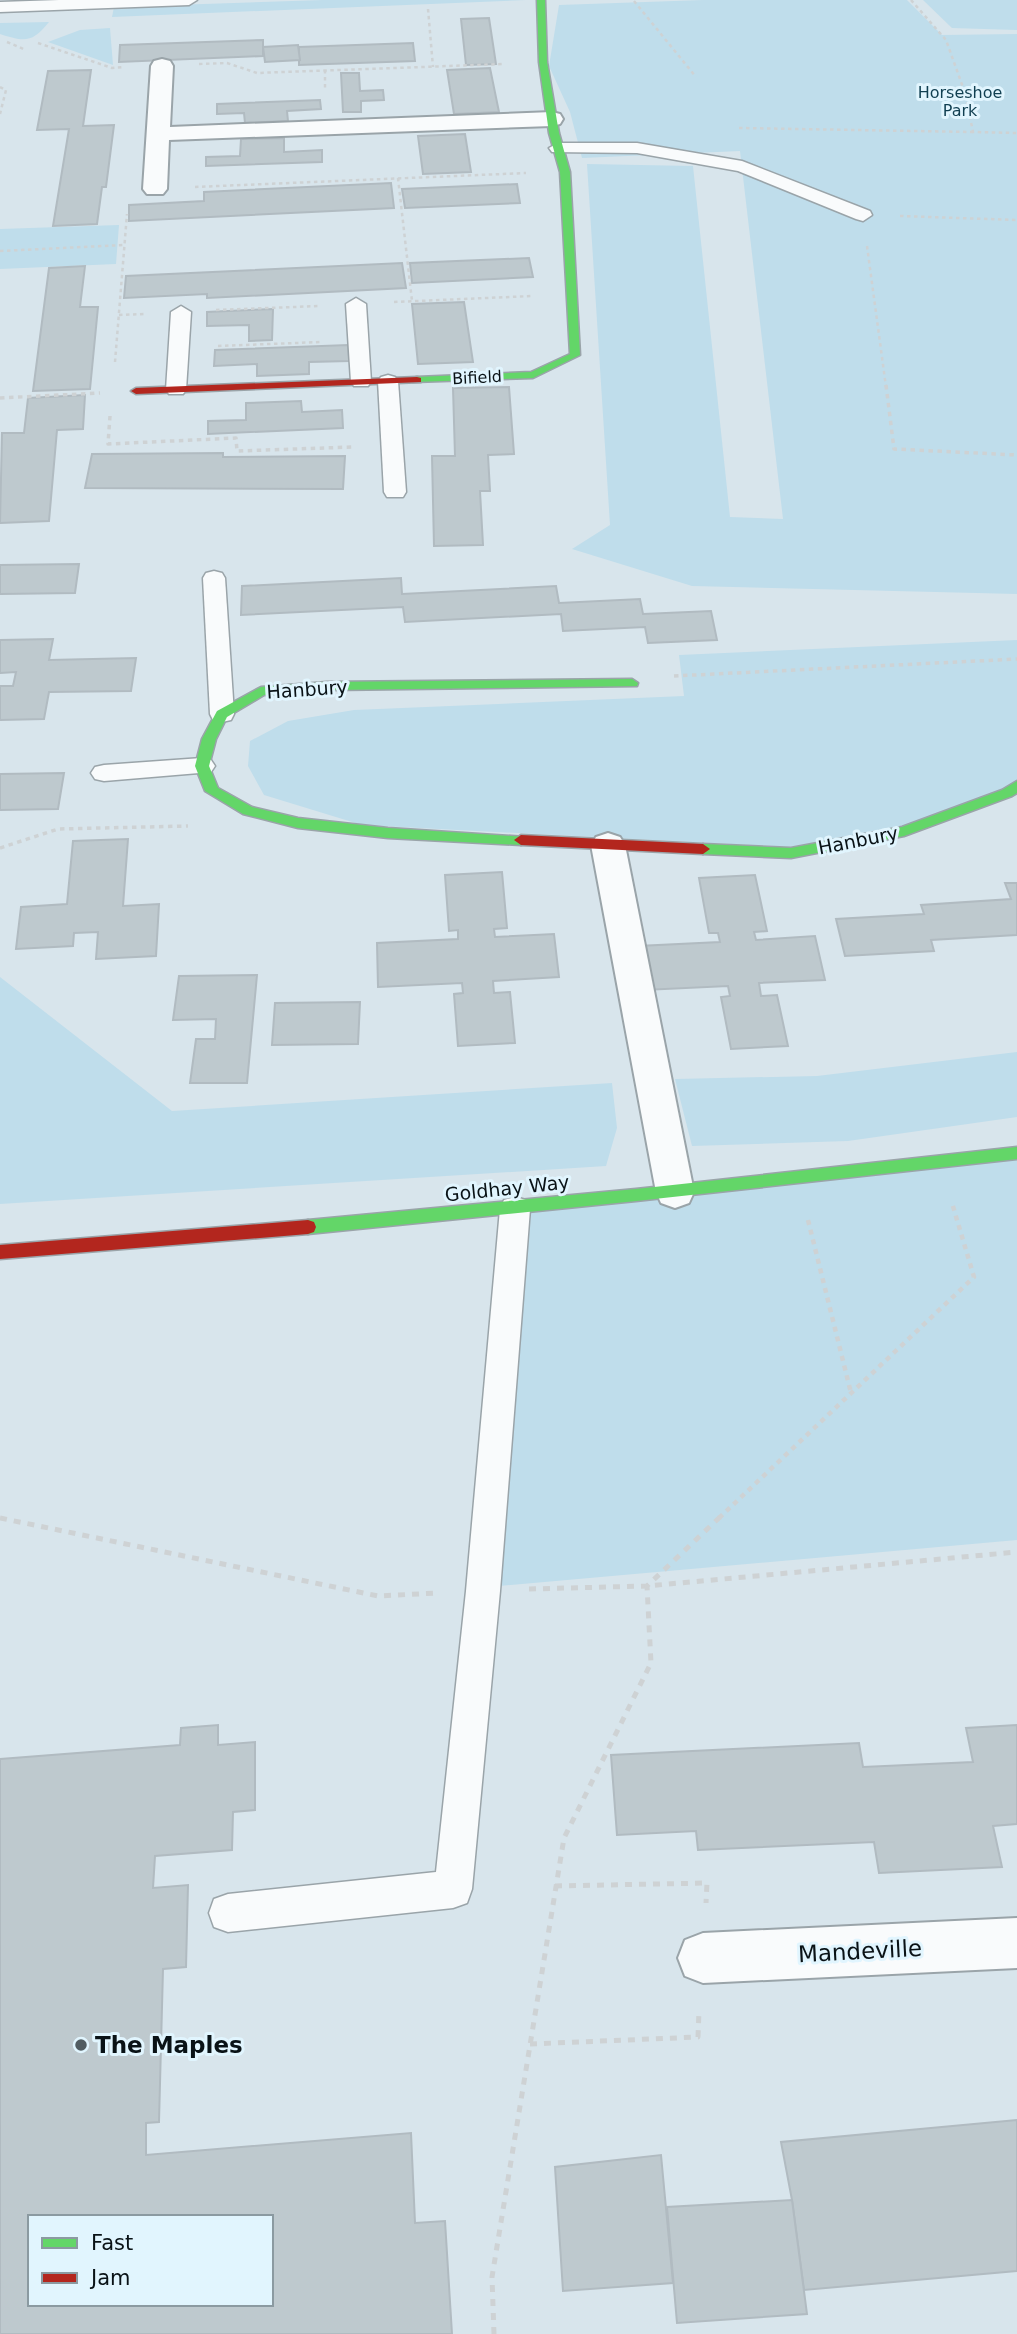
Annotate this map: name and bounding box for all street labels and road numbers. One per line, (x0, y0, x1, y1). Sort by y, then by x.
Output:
street label: Bifield (452, 367, 502, 388)
street label: Hanbury (266, 675, 348, 703)
street label: Hanbury (816, 821, 900, 859)
street label: Goldhay Way (444, 1171, 570, 1205)
street label: Mandeville (797, 1935, 923, 1967)

